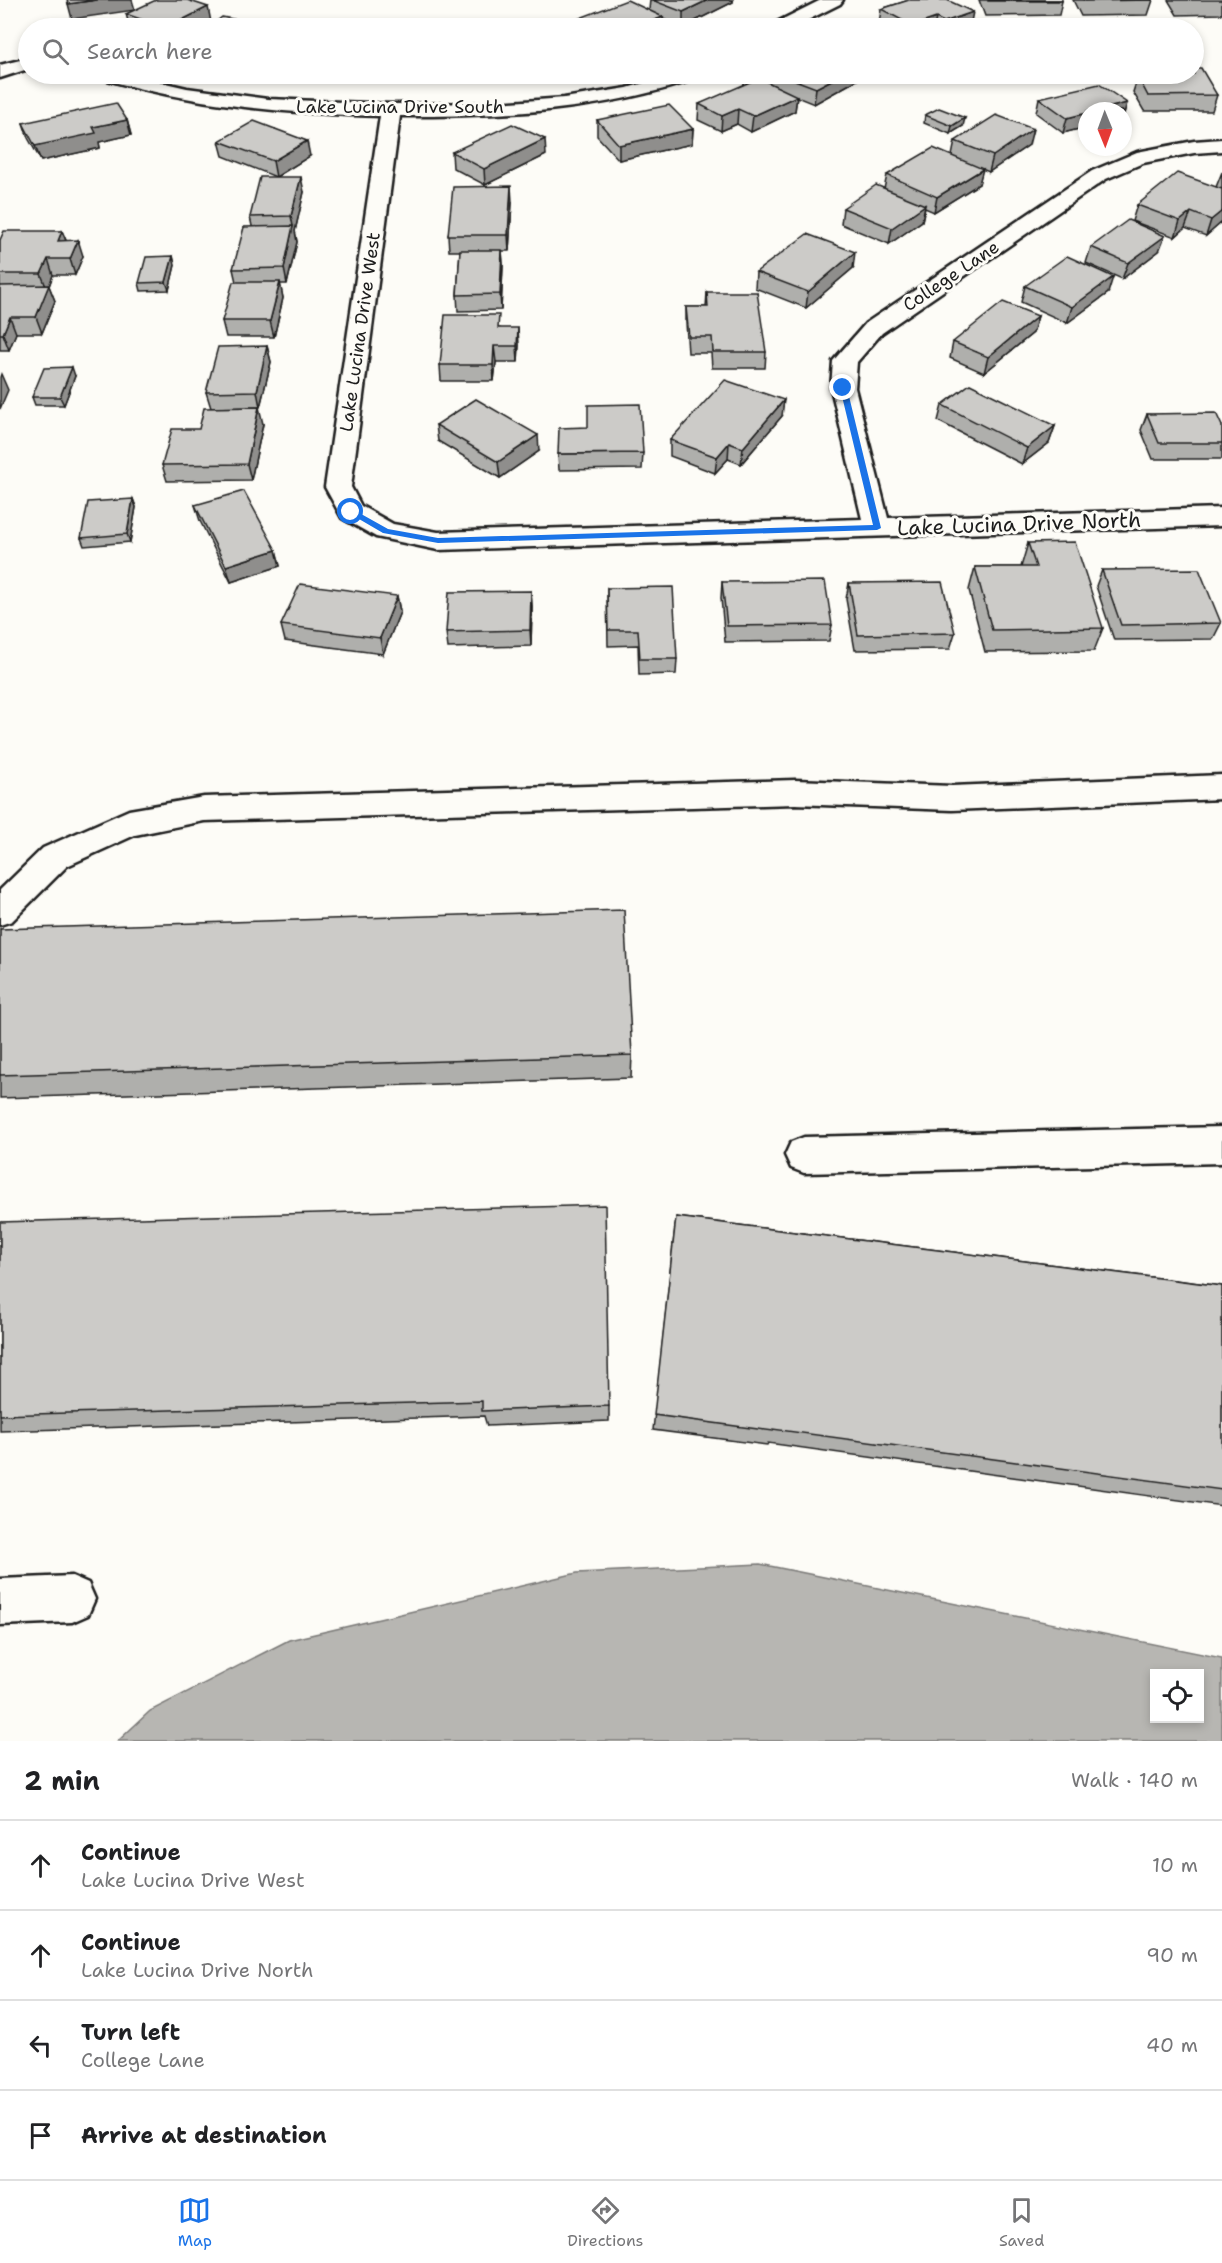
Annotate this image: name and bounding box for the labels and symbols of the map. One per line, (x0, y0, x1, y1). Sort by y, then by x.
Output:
street label: Lake Lucina Drive South (296, 95, 504, 119)
north arrow (1078, 102, 1132, 156)
street label: Lake Lucina Drive West (334, 231, 386, 433)
street label: College Lane (898, 235, 1004, 317)
route end (829, 374, 855, 400)
route start (337, 498, 363, 524)
street label: Lake Lucina Drive North (896, 506, 1142, 542)

